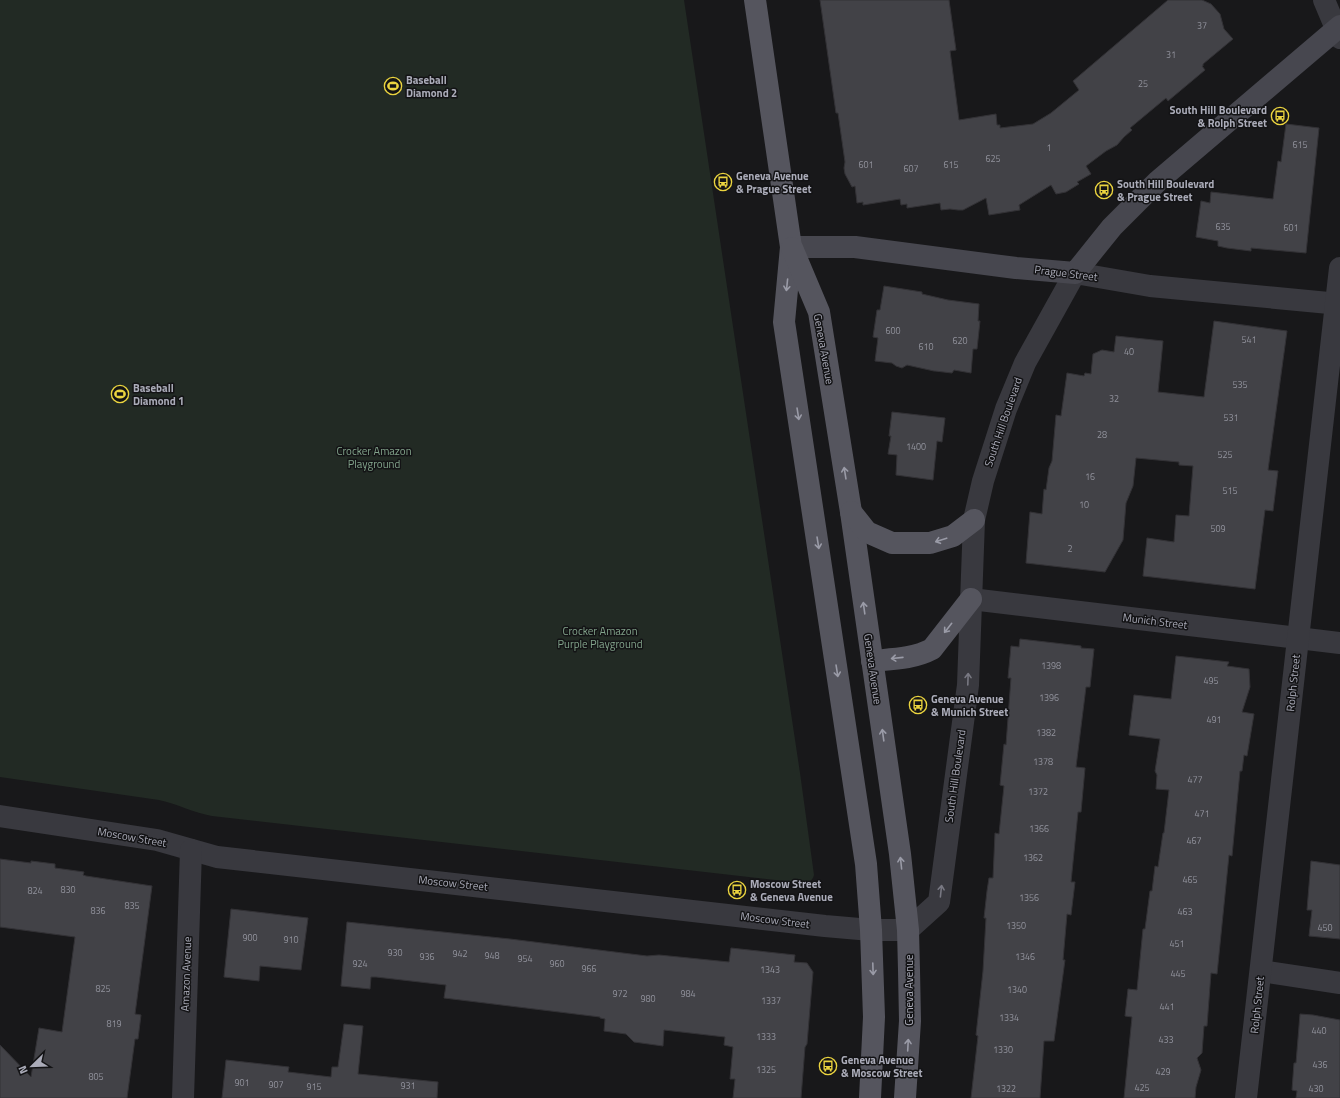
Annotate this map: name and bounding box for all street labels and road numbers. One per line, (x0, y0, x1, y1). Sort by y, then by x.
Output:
street label: Prague Street (1033, 261, 1099, 285)
street label: Geneva Avenue (810, 313, 838, 386)
street label: South Hill Boulevard (980, 375, 1026, 469)
street label: Munich Street (1122, 609, 1188, 633)
street label: Geneva Avenue (860, 633, 886, 706)
street label: Rolph Street (1282, 653, 1304, 712)
street label: South Hill Boulevard (941, 728, 969, 824)
street label: Moscow Street (96, 823, 168, 851)
street label: Moscow Street (417, 871, 489, 895)
street label: Moscow Street (739, 908, 811, 932)
street label: Amazon Avenue (177, 936, 195, 1012)
street label: Geneva Avenue (901, 954, 917, 1026)
street label: Rolph Street (1246, 975, 1268, 1034)

